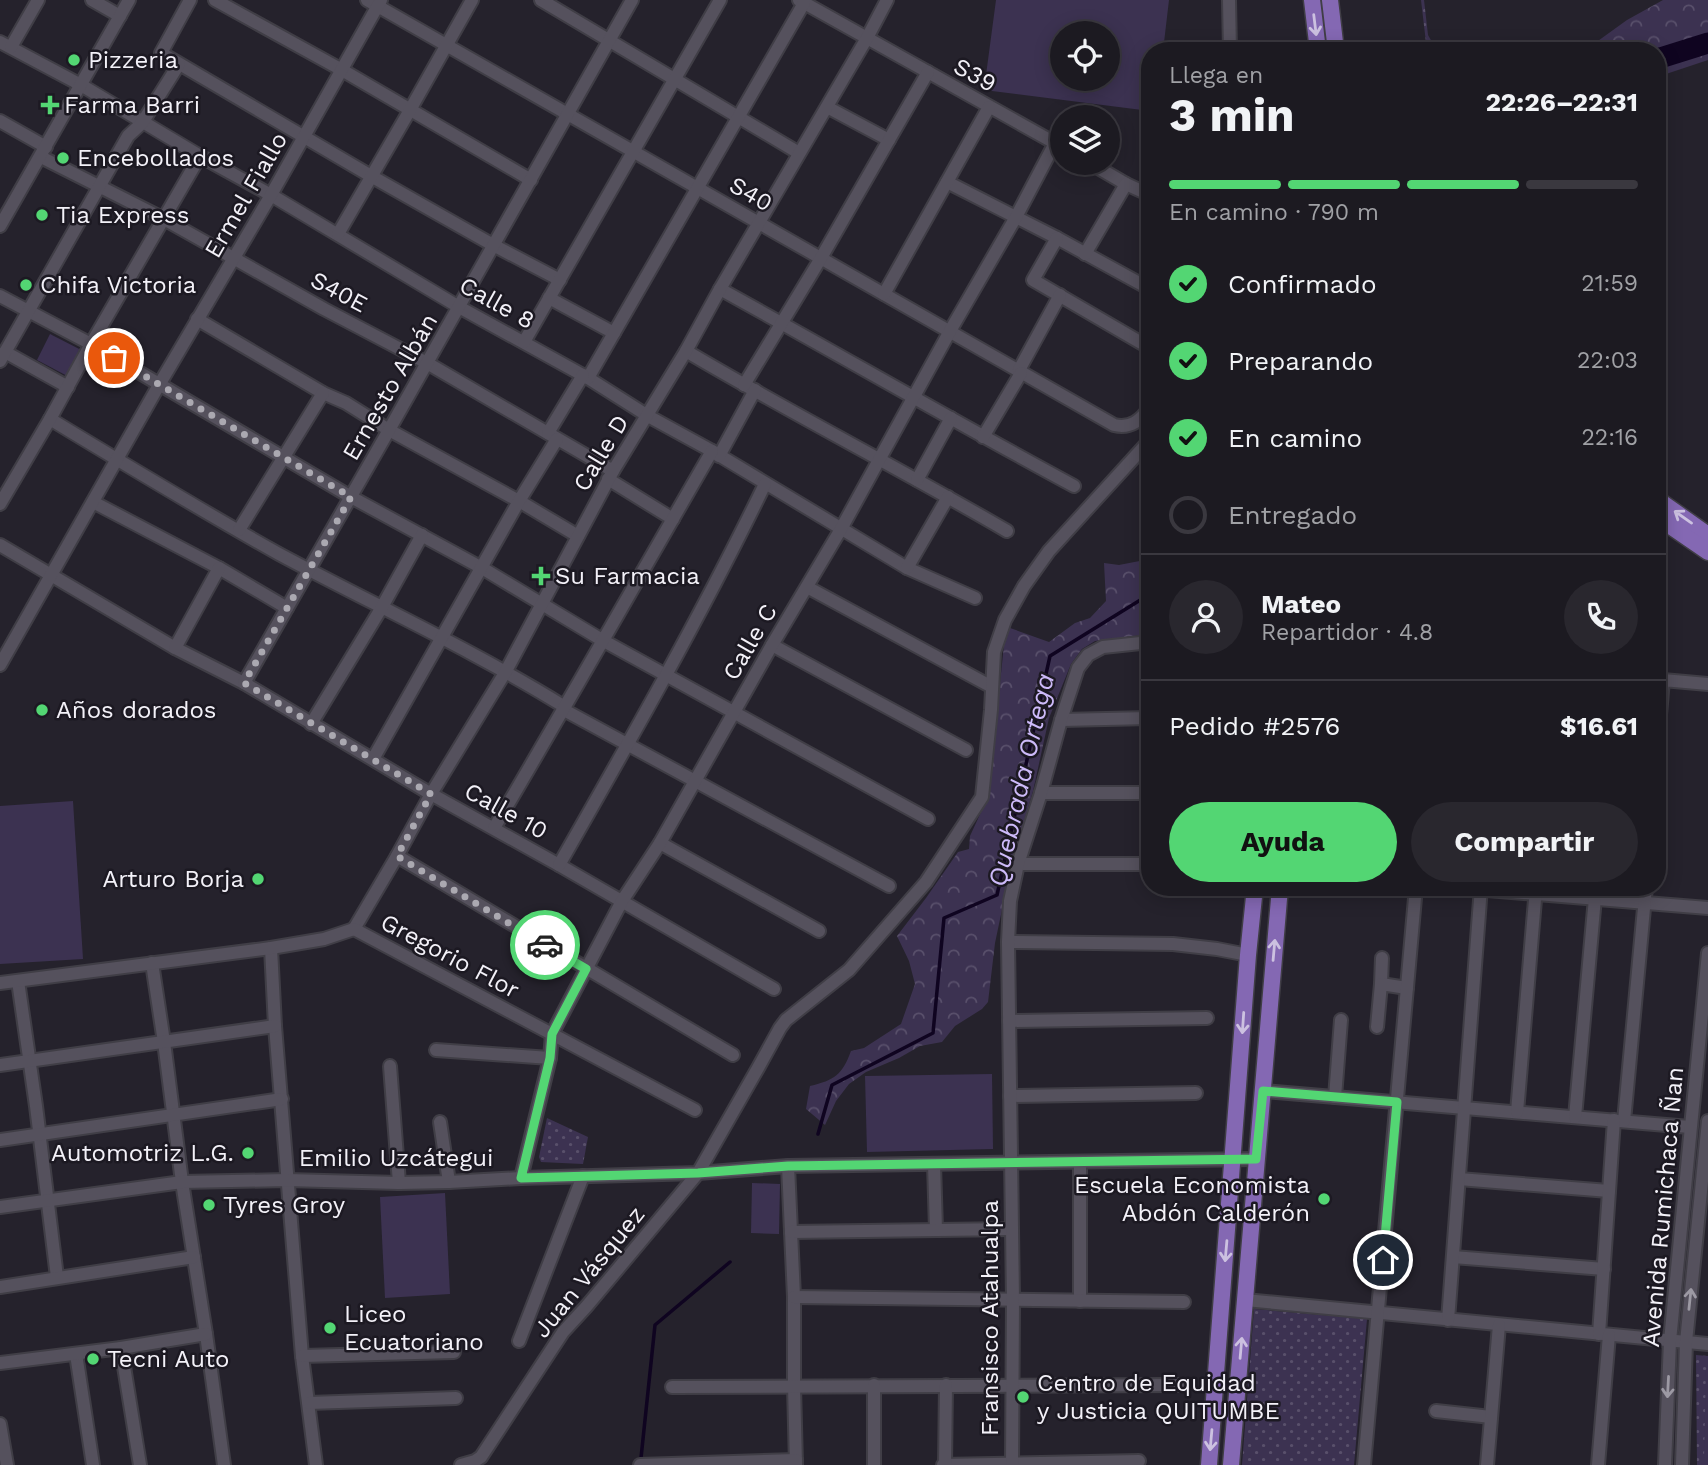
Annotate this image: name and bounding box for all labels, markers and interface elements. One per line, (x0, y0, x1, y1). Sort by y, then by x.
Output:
one-way arrow (1308, 14, 1321, 36)
map controls (1050, 21, 1120, 175)
button: locate (1050, 21, 1120, 91)
place label: Pizzeria (88, 46, 178, 74)
marker: Pizzeria (66, 52, 82, 68)
street label: S39 (949, 52, 1001, 98)
text: Llega en (1169, 62, 1263, 89)
text: 22:26–22:31 (1485, 87, 1638, 117)
text: 3 min (1169, 88, 1295, 142)
place label: Farma Barri (64, 91, 200, 119)
marker: Farma Barri (42, 97, 58, 113)
button: layers (1050, 105, 1120, 175)
street label: Ermel Fiallo (199, 127, 293, 263)
place label: Encebollados (77, 144, 234, 172)
marker: Encebollados (55, 150, 71, 166)
street label: S40 (725, 171, 777, 217)
text: En camino · 790 m (1169, 199, 1379, 226)
place label: Tia Express (56, 201, 189, 229)
marker: Tia Express (34, 207, 50, 223)
street label: S40E (306, 265, 372, 319)
icon: check (1169, 265, 1207, 303)
text: Confirmado (1228, 269, 1377, 299)
text: 21:59 (1581, 270, 1638, 297)
place label: Chifa Victoria (40, 271, 196, 299)
street label: Calle 8 (455, 271, 539, 335)
marker: Chifa Victoria (18, 277, 34, 293)
street label: Ernesto Albán (337, 309, 443, 465)
pin (84, 328, 144, 388)
icon: bag (95, 339, 133, 377)
icon: check (1169, 342, 1207, 380)
text: Preparando (1228, 346, 1373, 376)
text: 22:03 (1577, 347, 1638, 374)
street label: Calle D (567, 410, 635, 496)
icon: check (1169, 419, 1207, 457)
text: En camino (1228, 423, 1362, 453)
text: 22:16 (1581, 424, 1638, 451)
text: Entregado (1228, 500, 1357, 530)
one-way arrow (1674, 510, 1693, 524)
place label: Su Farmacia (555, 562, 700, 590)
marker: Su Farmacia (533, 568, 549, 584)
button: person (1169, 580, 1243, 654)
button: phone (1564, 580, 1638, 654)
text: Mateo (1261, 589, 1341, 619)
street label: Calle C (717, 599, 783, 685)
text: Repartidor · 4.8 (1261, 619, 1433, 646)
water label: Quebrada Ortega (982, 670, 1060, 890)
place label: Años dorados (56, 696, 217, 724)
marker: Años dorados (34, 702, 50, 718)
text: Pedido #2576 (1169, 711, 1340, 741)
text: $16.61 (1560, 711, 1638, 741)
street label: Calle 10 (460, 777, 552, 845)
button: Ayuda (1169, 802, 1397, 882)
button: Compartir (1411, 802, 1638, 882)
place label: Arturo Borja (102, 865, 244, 893)
marker: Arturo Borja (250, 871, 266, 887)
street label: Gregorio Flor (376, 908, 524, 1004)
courier (510, 910, 580, 980)
icon: car (526, 926, 564, 964)
one-way arrow (1268, 939, 1281, 961)
one-way arrow (1237, 1011, 1250, 1034)
street label: Avenida Rumichaca Ñan (1637, 1066, 1689, 1348)
place label: Automotriz L.G. (51, 1139, 234, 1167)
street label: Emilio Uzcátegui (299, 1144, 493, 1172)
marker: Automotriz L.G. (240, 1145, 256, 1161)
place label: Escuela Economista Abdón Calderón (1074, 1171, 1310, 1227)
place label: Tyres Groy (223, 1191, 346, 1219)
marker: Escuela Economista Abdón Calderón (1316, 1191, 1332, 1207)
marker: Tyres Groy (201, 1197, 217, 1213)
street label: Fransisco Atahualpa (976, 1200, 1004, 1436)
street label: Juan Vásquez (528, 1201, 650, 1343)
pin (1353, 1230, 1413, 1290)
one-way arrow (1219, 1239, 1232, 1262)
icon: home (1364, 1241, 1402, 1279)
one-way arrow (1684, 1288, 1697, 1311)
place label: Liceo Ecuatoriano (344, 1300, 484, 1356)
marker: Liceo Ecuatoriano (322, 1320, 338, 1336)
one-way arrow (1235, 1337, 1248, 1360)
place label: Tecni Auto (107, 1345, 230, 1373)
marker: Tecni Auto (85, 1351, 101, 1367)
place label: Centro de Equidad y Justicia QUITUMBE (1037, 1369, 1280, 1425)
one-way arrow (1662, 1375, 1675, 1398)
marker: Centro de Equidad y Justicia QUITUMBE (1015, 1389, 1031, 1405)
one-way arrow (1204, 1428, 1217, 1451)

